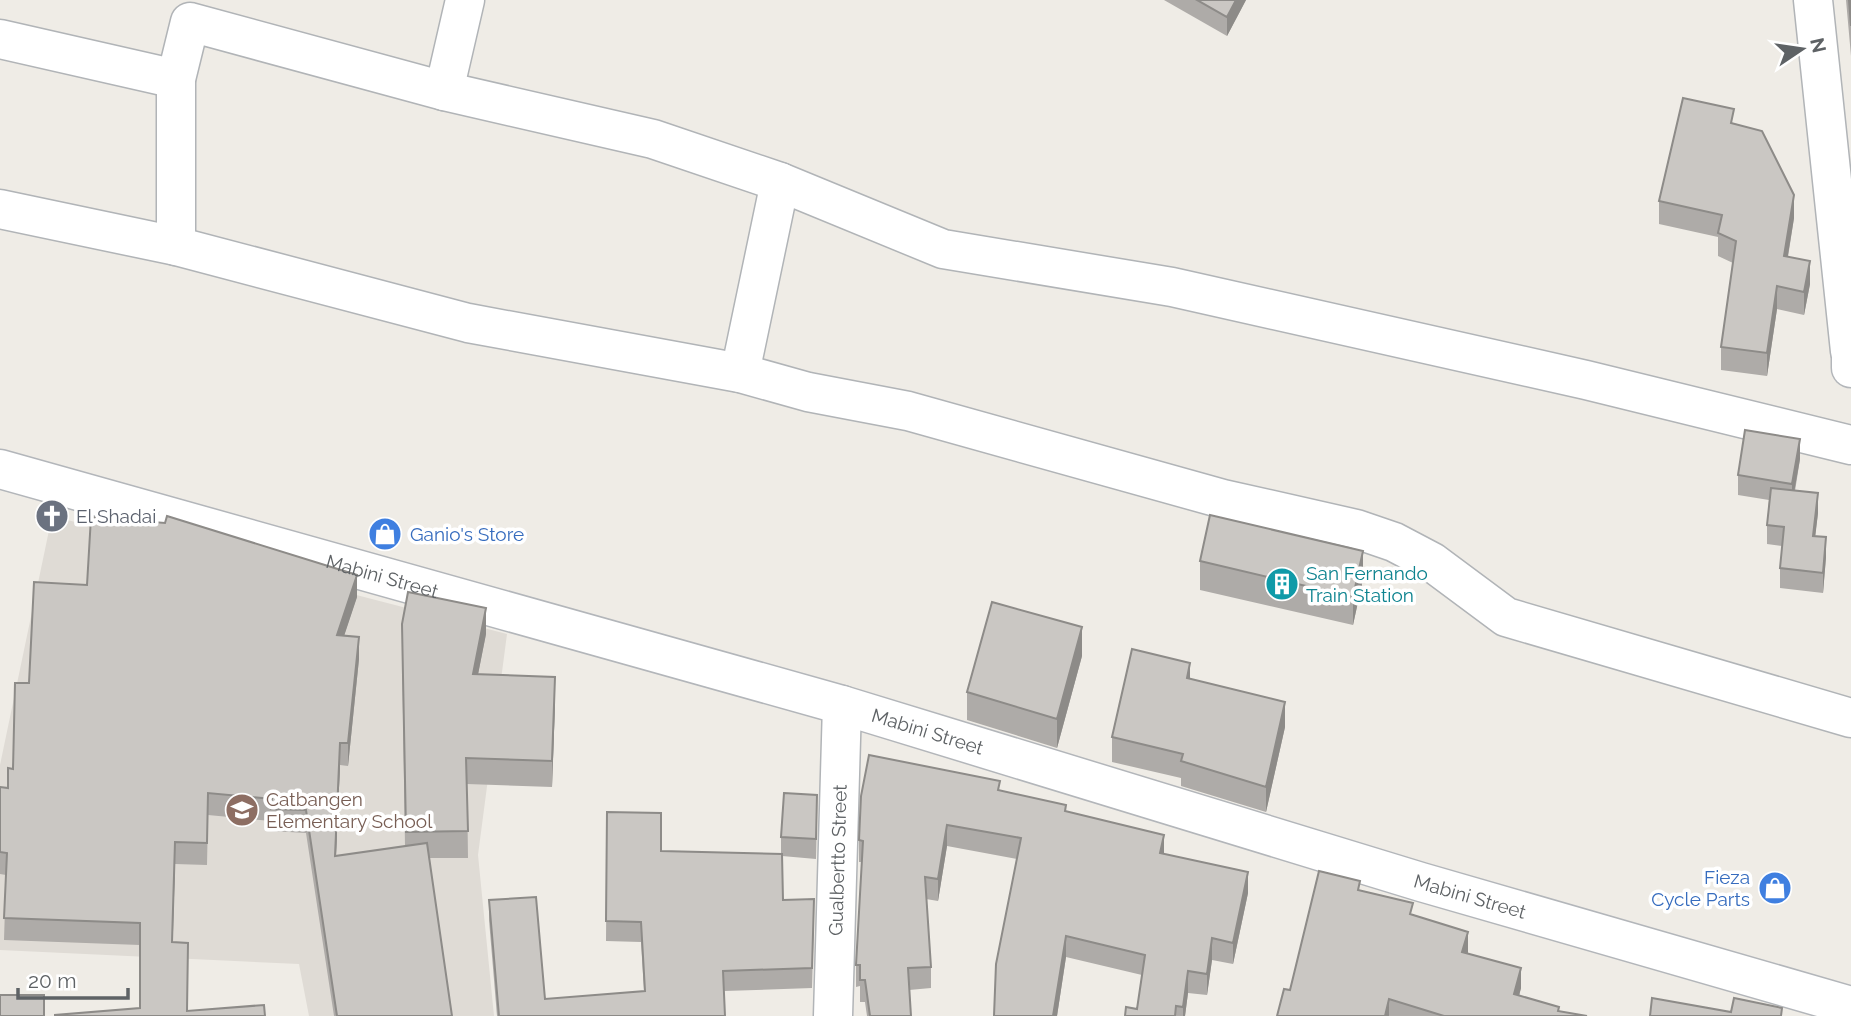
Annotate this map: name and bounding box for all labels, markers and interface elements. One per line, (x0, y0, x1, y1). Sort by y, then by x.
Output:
north arrow (1767, 14, 1837, 84)
text: N (1806, 36, 1831, 55)
church icon: El Shadai (33, 497, 71, 535)
place label: El Shadai (76, 505, 156, 527)
shop icon: Ganio's Store (366, 515, 404, 553)
place label: Ganio's Store (410, 523, 524, 545)
street label: Mabini Street (324, 550, 442, 603)
place label: San Fernando Train Station (1306, 562, 1428, 606)
building icon: San Fernando Train Station (1263, 565, 1301, 603)
street label: Mabini Street (869, 704, 987, 759)
street label: Gualbertto Street (824, 783, 851, 936)
place label: Catbangen Elementary School (266, 788, 433, 832)
school or university icon: Catbangen Elementary School (223, 791, 261, 829)
place label: Fieza Cycle Parts (1651, 866, 1750, 910)
shop icon: Fieza Cycle Parts (1756, 869, 1794, 907)
street label: Mabini Street (1411, 870, 1529, 923)
scale bar (18, 956, 128, 1000)
text: 20 m (28, 968, 76, 993)

